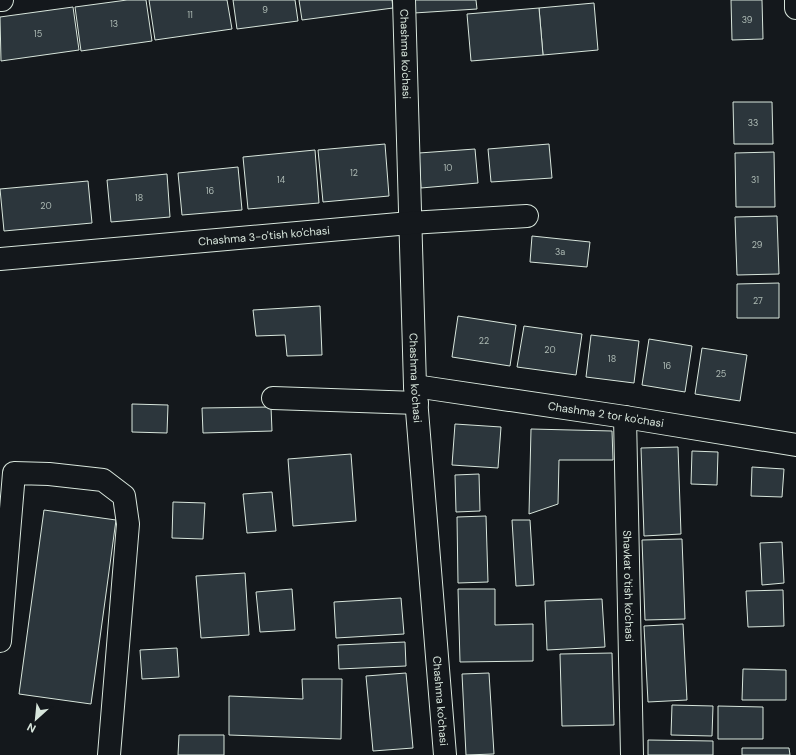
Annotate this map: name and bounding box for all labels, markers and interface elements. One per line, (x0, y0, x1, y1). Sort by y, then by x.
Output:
house number: 9 (262, 4, 268, 16)
house number: 11 (187, 9, 193, 21)
street label: Chashma ko'chasi (397, 9, 414, 99)
house number: 39 (742, 14, 753, 26)
house number: 13 (110, 18, 118, 30)
house number: 15 (34, 28, 42, 40)
house number: 33 (748, 117, 758, 129)
house number: 10 (444, 162, 452, 174)
house number: 12 (350, 167, 358, 179)
house number: 14 (277, 174, 286, 186)
house number: 31 (751, 174, 759, 186)
house number: 16 (206, 185, 215, 197)
house number: 18 (135, 192, 143, 204)
house number: 20 (40, 200, 52, 212)
street label: Chashma 3-o'tish ko'chasi (198, 223, 330, 249)
house number: 29 (752, 239, 763, 251)
house number: 3a (555, 246, 565, 258)
house number: 27 (753, 295, 763, 307)
street label: Chashma ko'chasi (406, 333, 425, 423)
house number: 22 (479, 335, 489, 347)
house number: 20 (544, 344, 556, 356)
house number: 18 (608, 353, 616, 365)
house number: 16 (663, 360, 672, 372)
house number: 25 (716, 368, 726, 380)
street label: Chashma 2 tor ko'chasi (547, 399, 665, 430)
street label: Shavkat o'tish ko'chasi (620, 530, 637, 642)
street label: Chashma ko'chasi (430, 655, 451, 746)
north arrow (16, 699, 56, 739)
text: N (25, 720, 38, 736)

